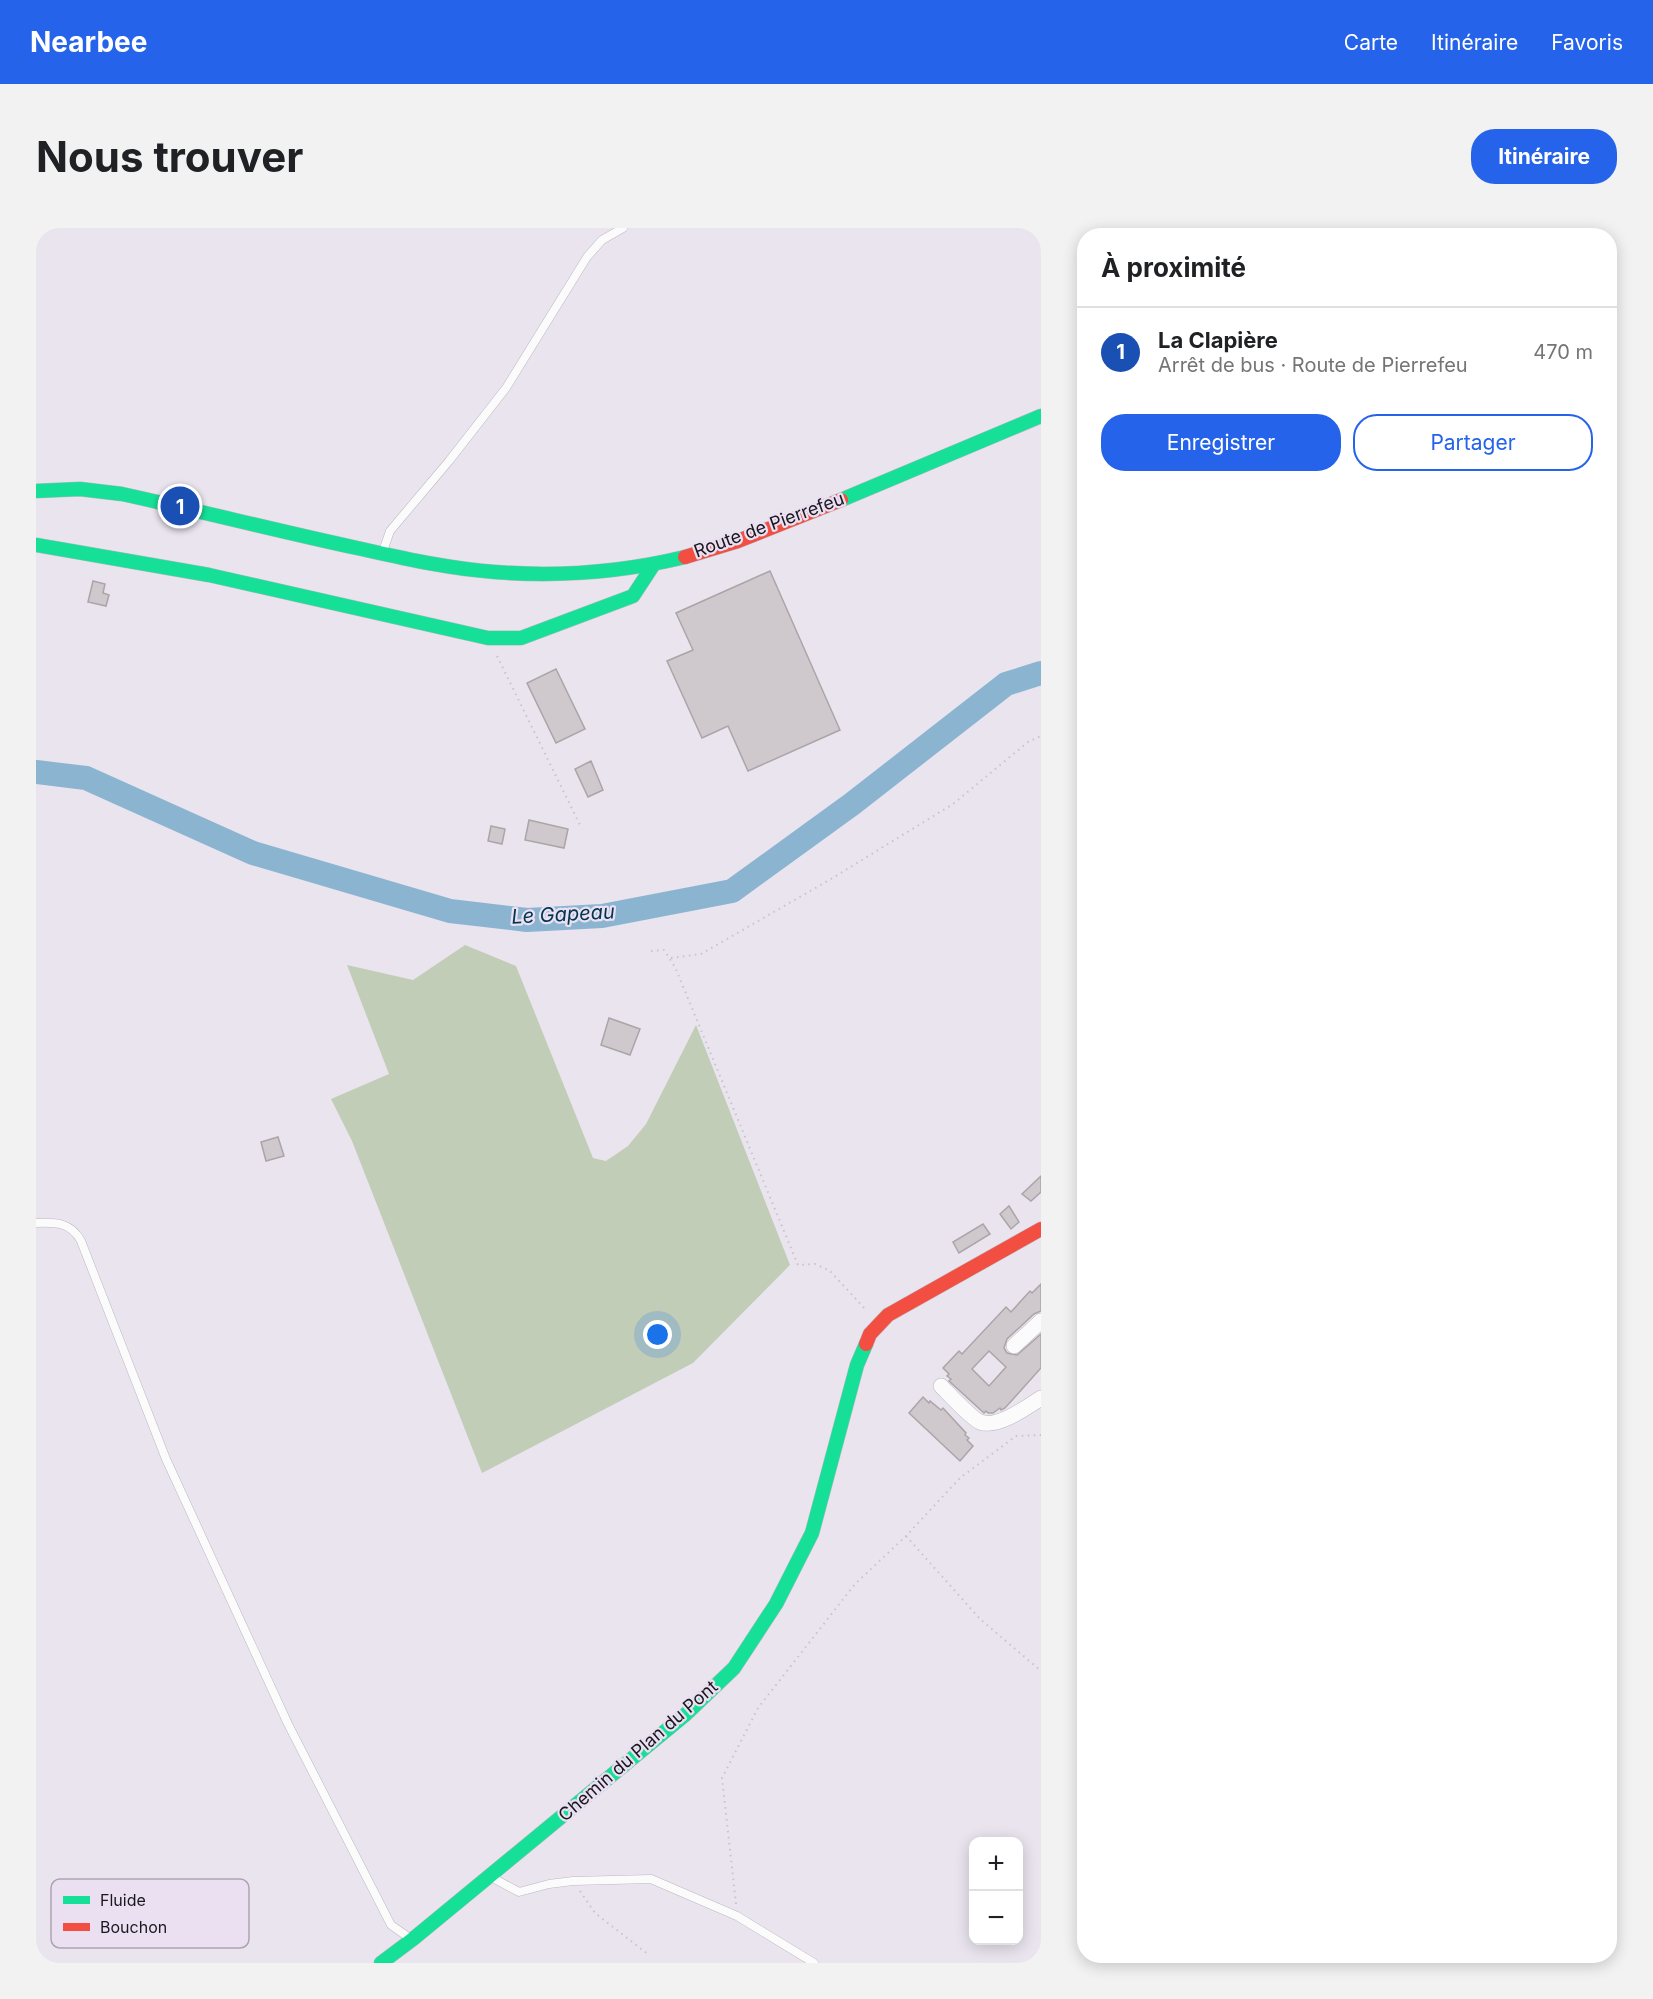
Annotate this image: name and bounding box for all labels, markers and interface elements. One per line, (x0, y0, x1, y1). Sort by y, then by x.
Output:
text: Nearbee (30, 25, 147, 59)
text: Carte (1344, 30, 1398, 55)
text: Itinéraire (1431, 30, 1518, 55)
text: Favoris (1551, 30, 1623, 55)
button: Itinéraire (1471, 129, 1617, 184)
text: Nous trouver (36, 131, 303, 182)
text: À proximité (1101, 252, 1246, 283)
text: La Clapière (1158, 327, 1278, 353)
text: 1 (1116, 340, 1125, 364)
text: 470 m (1533, 340, 1593, 364)
text: Arrêt de bus · Route de Pierrefeu (1158, 353, 1468, 377)
button: Enregistrer (1101, 414, 1341, 471)
button: Partager (1353, 414, 1593, 471)
pin: 1 (160, 484, 200, 528)
street label: Route de Pierrefeu (691, 488, 847, 561)
water label: Le Gapeau (511, 899, 615, 929)
your location (643, 1320, 672, 1349)
street label: Chemin du Plan du Pont (554, 1676, 722, 1825)
map controls (969, 1837, 1023, 1945)
button: + (969, 1837, 1023, 1891)
legend (51, 1879, 249, 1948)
text: Fluide (100, 1890, 146, 1910)
button: − (969, 1891, 1023, 1945)
text: Bouchon (100, 1917, 167, 1937)

